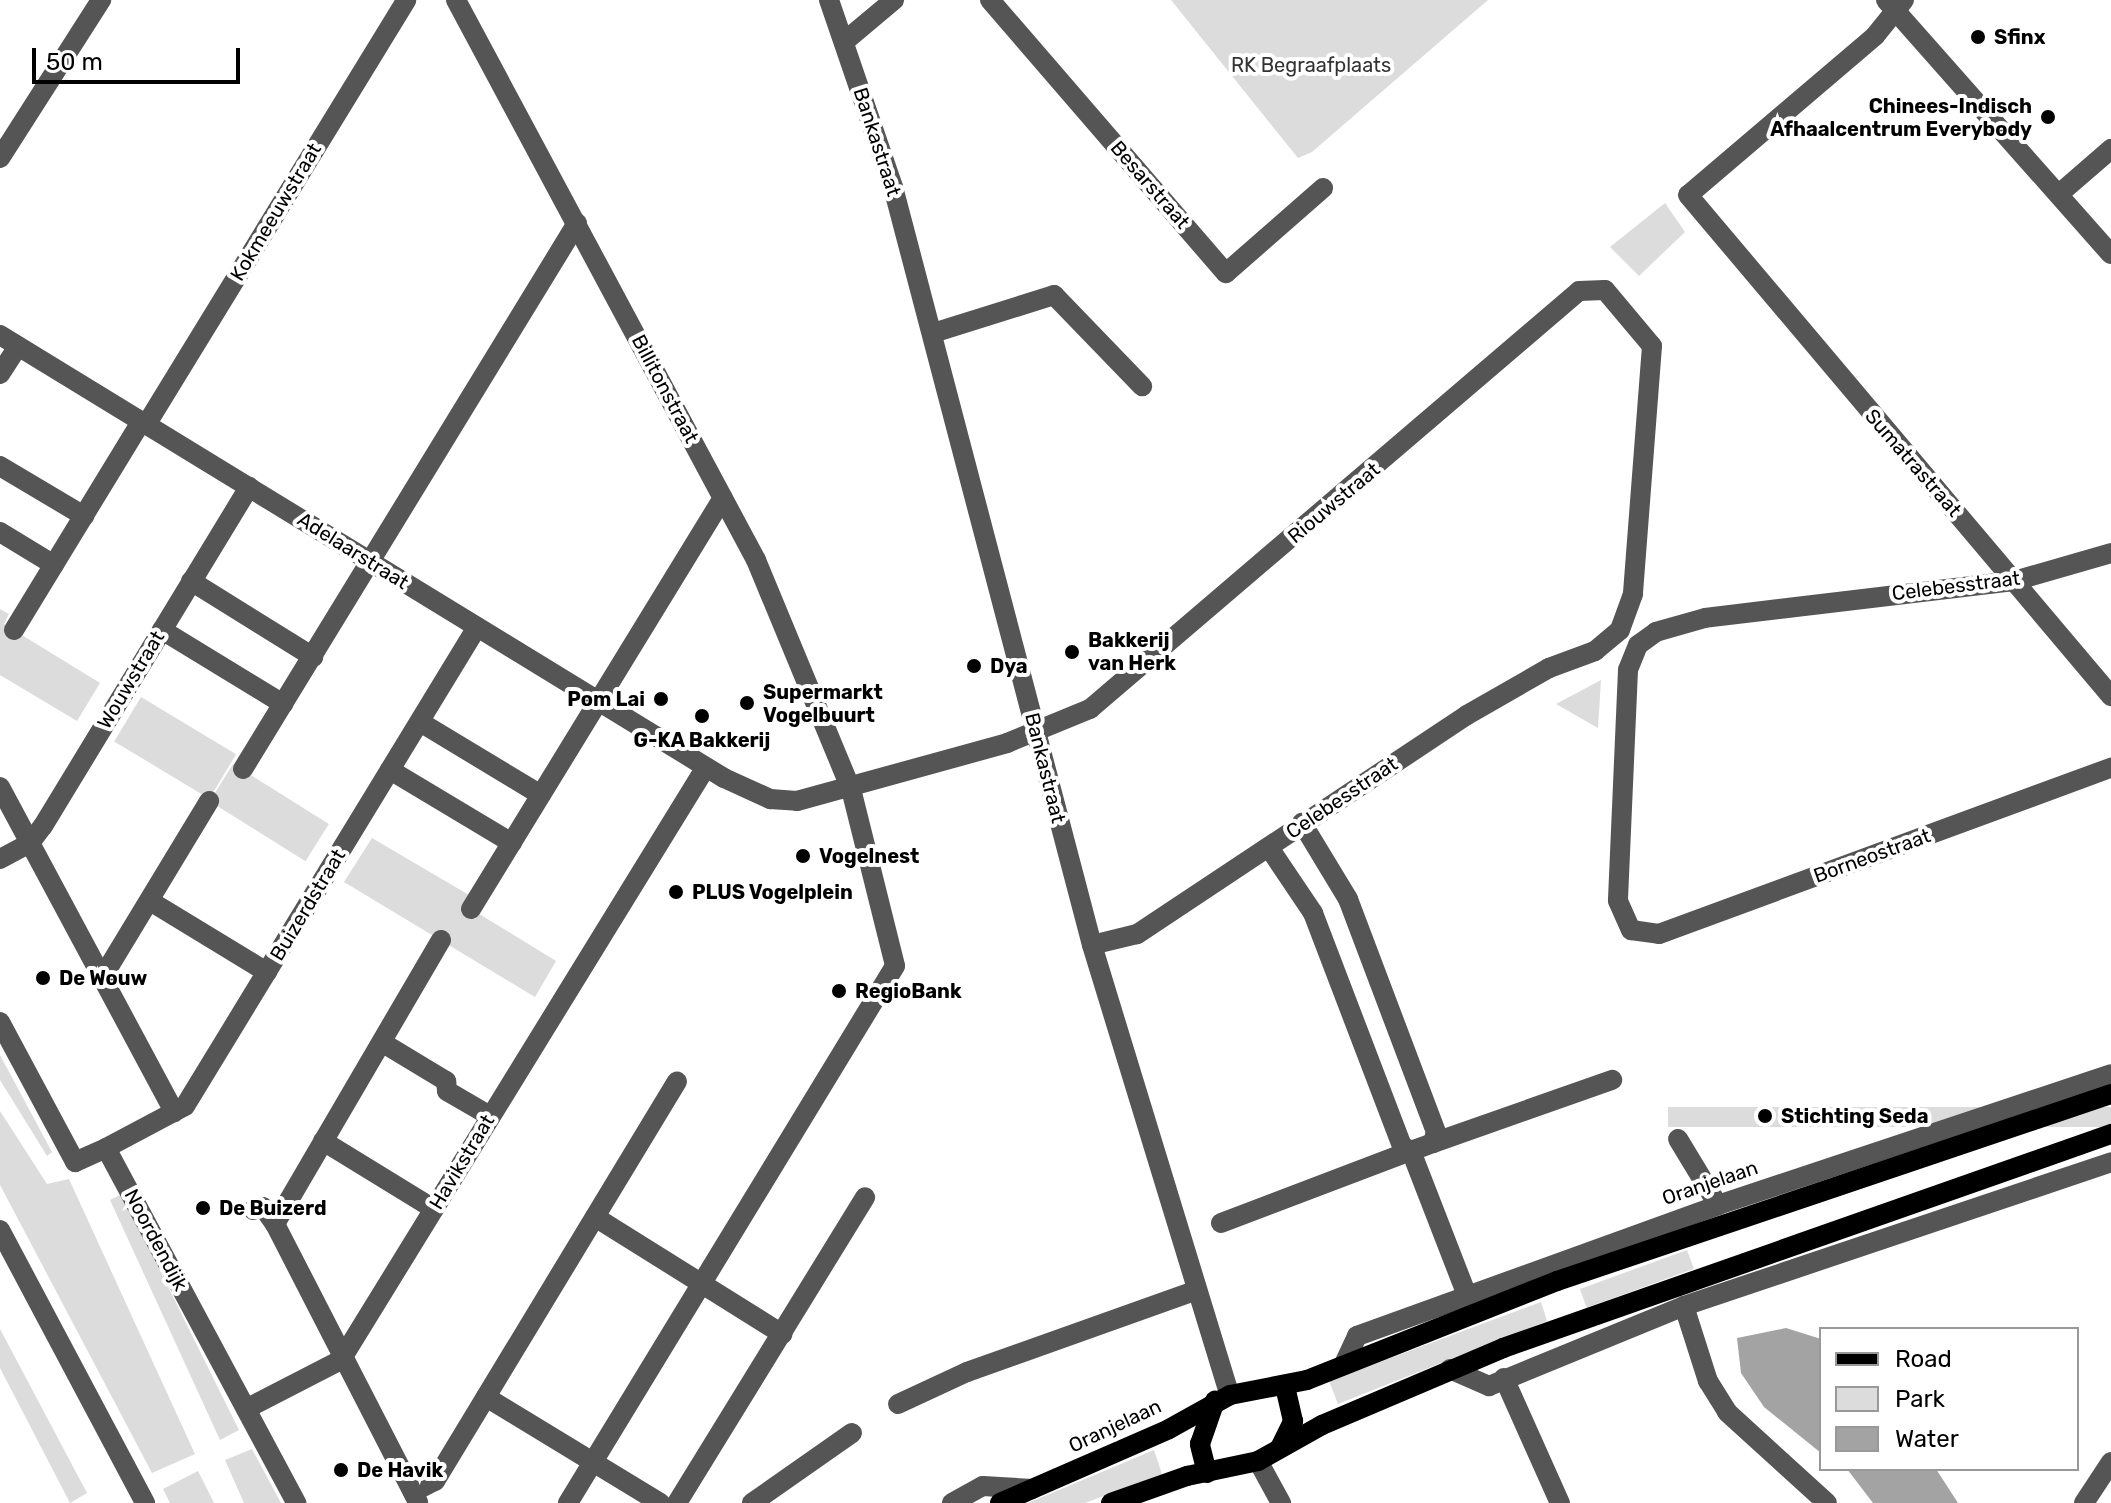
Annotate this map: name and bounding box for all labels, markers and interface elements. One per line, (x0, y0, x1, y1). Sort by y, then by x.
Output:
place label: Sfinx (1994, 25, 2045, 49)
marker: Sfinx (1969, 28, 1987, 46)
scale bar (36, 32, 244, 82)
text: 50 m (46, 48, 103, 76)
park label: RK Begraafplaats (1231, 53, 1391, 77)
street label: Bankastraat (848, 85, 906, 199)
place label: Chinees-Indisch Afhaalcentrum Everybody (1770, 94, 2032, 141)
marker: Chinees-Indisch Afhaalcentrum Everybody (2039, 108, 2057, 126)
street label: Besarstraat (1105, 136, 1195, 234)
street label: Kokmeeuwstraat (225, 139, 327, 285)
street label: Billitonstraat (626, 331, 704, 447)
street label: Sumatrastraat (1860, 404, 1966, 522)
street label: Riouwstraat (1283, 458, 1385, 548)
street label: Adelaarstraat (293, 507, 413, 595)
street label: Celebesstraat (1890, 566, 2022, 606)
street label: Wouwstraat (92, 627, 170, 733)
place label: Bakkerij van Herk (1088, 628, 1176, 675)
marker: Bakkerij van Herk (1063, 643, 1081, 661)
place label: Dya (990, 654, 1028, 678)
marker: Dya (965, 657, 983, 675)
place label: Supermarkt Vogelbuurt (763, 680, 883, 727)
place label: Pom Lai (567, 687, 645, 711)
marker: Pom Lai (652, 690, 670, 708)
marker: Supermarkt Vogelbuurt (738, 694, 756, 712)
marker: G-KA Bakkerij (693, 707, 711, 725)
street label: Bankastraat (1020, 710, 1070, 826)
place label: G-KA Bakkerij (633, 728, 771, 752)
street label: Celebesstraat (1282, 752, 1402, 844)
street label: Borneostraat (1810, 824, 1934, 888)
place label: Vogelnest (819, 844, 919, 868)
street label: Buizerdstraat (265, 845, 351, 965)
marker: Vogelnest (794, 847, 812, 865)
place label: PLUS Vogelplein (692, 880, 853, 904)
marker: PLUS Vogelplein (667, 883, 685, 901)
place label: De Wouw (59, 966, 148, 990)
marker: De Wouw (34, 969, 52, 987)
place label: RegioBank (855, 979, 962, 1003)
marker: RegioBank (830, 982, 848, 1000)
place label: Stichting Seda (1781, 1104, 1928, 1128)
marker: Stichting Seda (1756, 1107, 1774, 1125)
street label: Havikstraat (424, 1110, 500, 1214)
street label: Oranjelaan (1659, 1155, 1761, 1211)
street label: Noordendijk (119, 1185, 193, 1295)
place label: De Buizerd (219, 1196, 327, 1220)
marker: De Buizerd (194, 1199, 212, 1217)
legend (1819, 1327, 2079, 1471)
text: Road (1895, 1345, 1952, 1373)
text: Park (1895, 1385, 1945, 1413)
street label: Oranjelaan (1065, 1394, 1165, 1458)
text: Water (1895, 1425, 1959, 1453)
place label: De Havik (357, 1458, 443, 1482)
marker: De Havik (332, 1461, 350, 1479)

